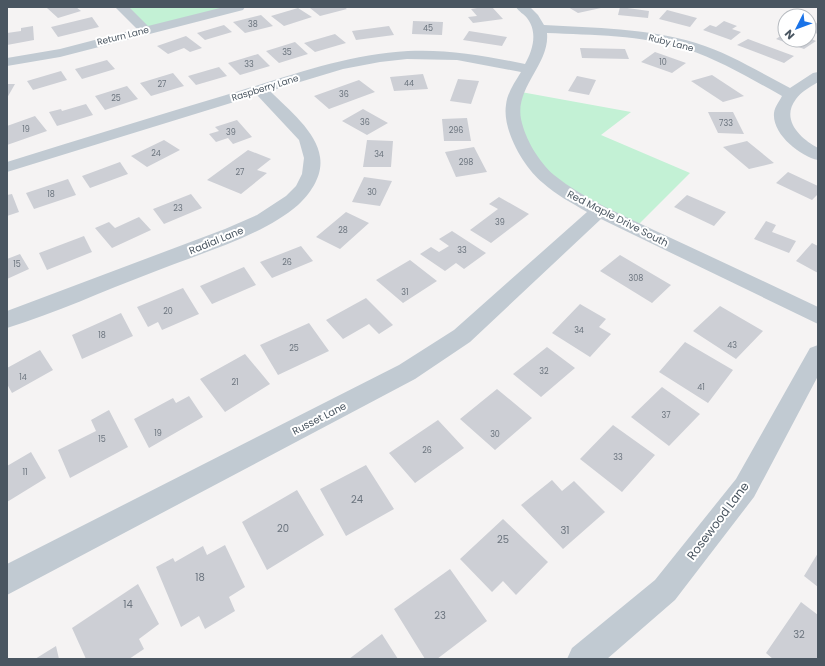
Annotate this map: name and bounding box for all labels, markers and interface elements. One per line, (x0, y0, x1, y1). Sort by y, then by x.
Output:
north arrow (777, 8, 817, 48)
house number: 38 (248, 19, 258, 30)
house number: 45 (423, 23, 433, 34)
street label: Return Lane (96, 24, 151, 48)
text: N (781, 26, 798, 43)
street label: Ruby Lane (647, 32, 695, 54)
house number: 35 (282, 47, 292, 58)
house number: 10 (659, 57, 667, 68)
house number: 33 (244, 59, 254, 70)
street label: Raspberry Lane (230, 72, 300, 104)
house number: 44 (404, 78, 414, 89)
house number: 27 (158, 79, 167, 90)
house number: 36 (339, 89, 349, 100)
house number: 25 (111, 93, 121, 104)
house number: 36 (360, 117, 370, 128)
house number: 733 (719, 118, 733, 129)
house number: 19 (22, 124, 30, 135)
house number: 296 (449, 125, 463, 136)
house number: 39 (226, 127, 236, 138)
house number: 24 (151, 148, 161, 159)
house number: 34 (374, 149, 384, 160)
house number: 298 (459, 157, 473, 168)
house number: 27 (236, 167, 245, 178)
street label: Red Maple Drive South (565, 186, 671, 250)
house number: 30 (367, 187, 377, 198)
house number: 18 (47, 189, 55, 200)
house number: 23 (173, 203, 183, 214)
house number: 39 (495, 217, 505, 228)
street label: Radial Lane (187, 223, 246, 258)
house number: 28 (338, 225, 348, 236)
house number: 33 (457, 245, 467, 256)
house number: 26 (282, 257, 292, 268)
house number: 15 (13, 259, 21, 270)
house number: 308 (629, 273, 643, 284)
house number: 31 (401, 287, 409, 298)
house number: 20 (163, 306, 173, 317)
house number: 34 (574, 325, 584, 336)
house number: 18 (98, 330, 106, 341)
house number: 43 (727, 340, 737, 351)
house number: 25 (289, 343, 299, 354)
house number: 32 (539, 366, 549, 377)
house number: 14 (19, 372, 27, 383)
house number: 21 (231, 377, 239, 388)
house number: 41 (697, 382, 705, 393)
street label: Russet Lane (289, 398, 349, 439)
house number: 37 (661, 410, 671, 421)
house number: 19 (154, 428, 162, 439)
house number: 30 (490, 429, 500, 440)
house number: 15 (98, 434, 106, 445)
house number: 26 (422, 445, 432, 456)
house number: 33 (613, 452, 623, 463)
house number: 11 (22, 467, 28, 478)
street label: Rosewood Lane (683, 478, 753, 563)
house number: 24 (351, 492, 363, 507)
house number: 20 (277, 521, 289, 536)
house number: 31 (560, 523, 570, 538)
house number: 25 (497, 532, 509, 547)
house number: 18 (195, 570, 205, 585)
house number: 14 (123, 597, 133, 612)
house number: 23 (434, 608, 446, 623)
house number: 32 (793, 627, 805, 642)

